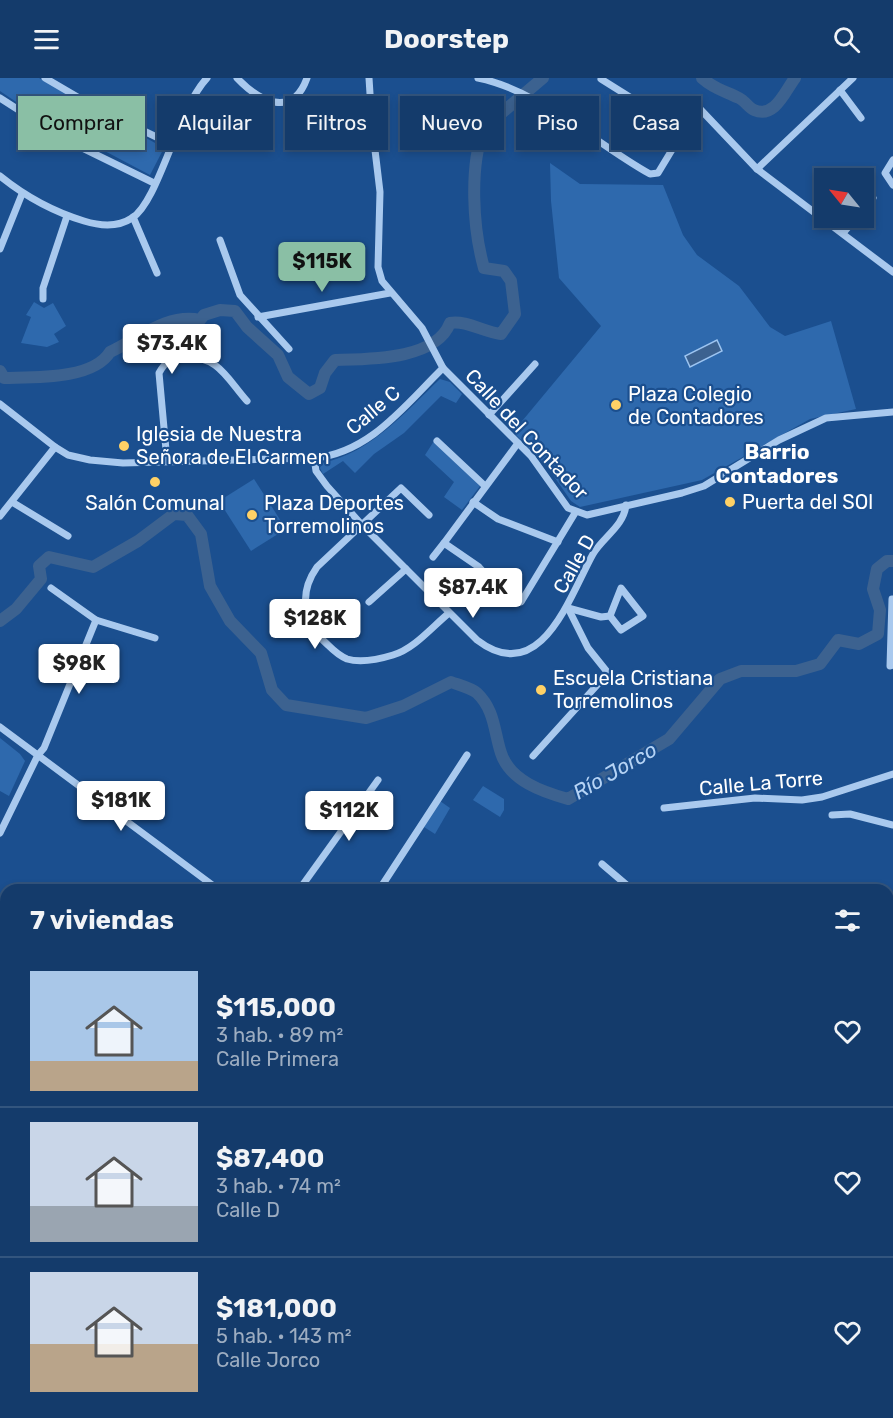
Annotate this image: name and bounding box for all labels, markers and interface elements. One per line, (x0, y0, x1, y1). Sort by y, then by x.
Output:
icon: menu (30, 23, 63, 56)
text: Doorstep (384, 23, 509, 55)
icon: search (830, 23, 863, 56)
chip: Comprar (18, 96, 145, 150)
chip: Alquilar (157, 96, 273, 150)
chip: Filtros (285, 96, 388, 150)
chip: Nuevo (400, 96, 504, 150)
chip: Piso (516, 96, 599, 150)
chip: Casa (611, 96, 701, 150)
north arrow (814, 168, 874, 228)
map controls (814, 168, 874, 228)
pin: $115K (280, 242, 364, 293)
text: $115K (292, 249, 352, 273)
pin: $73.4K (123, 324, 221, 375)
text: $73.4K (137, 331, 207, 355)
street label: Calle del Contador (460, 364, 594, 505)
street label: Calle C (341, 380, 405, 440)
place label: Plaza Colegio de Contadores (628, 382, 764, 429)
marker: Plaza Colegio de Contadores (609, 398, 623, 412)
place label: Iglesia de Nuestra Señora de El Carmen (136, 422, 330, 469)
marker: Iglesia de Nuestra Señora de El Carmen (117, 439, 131, 453)
district label: Barrio Contadores (716, 439, 838, 488)
marker: Salón Comunal (148, 475, 162, 489)
place label: Puerta del SOl (742, 490, 873, 514)
place label: Salón Comunal (85, 491, 225, 515)
place label: Plaza Deportes Torremolinos (264, 491, 404, 538)
marker: Puerta del SOl (723, 495, 737, 509)
marker: Plaza Deportes Torremolinos (245, 508, 259, 522)
street label: Calle D (548, 530, 600, 598)
pin: $87.4K (424, 568, 522, 619)
text: $87.4K (438, 575, 508, 599)
pin: $128K (273, 599, 357, 650)
text: $128K (283, 606, 347, 630)
pin: $98K (43, 644, 115, 695)
text: $98K (53, 651, 105, 675)
place label: Escuela Cristiana Torremolinos (553, 666, 713, 713)
marker: Escuela Cristiana Torremolinos (534, 683, 548, 697)
water label: Río Jorco (568, 737, 661, 805)
street label: Calle La Torre (698, 766, 824, 800)
pin: $181K (79, 781, 163, 832)
text: $181K (91, 788, 151, 812)
pin: $112K (307, 791, 391, 842)
text: $112K (319, 798, 379, 822)
icon: filters (831, 904, 864, 937)
text: 7 viviendas (30, 905, 174, 936)
text: $115,000 (216, 992, 336, 1023)
icon: home (78, 995, 150, 1067)
icon: heart (831, 1015, 864, 1048)
text: 3 hab. · 89 m² (216, 1023, 343, 1047)
text: Calle Primera (216, 1047, 339, 1071)
text: $87,400 (216, 1143, 325, 1174)
icon: home (78, 1146, 150, 1218)
icon: heart (831, 1166, 864, 1199)
text: 3 hab. · 74 m² (216, 1174, 341, 1198)
text: Calle D (216, 1198, 280, 1222)
text: $181,000 (216, 1293, 337, 1324)
icon: home (78, 1296, 150, 1368)
icon: heart (831, 1316, 864, 1349)
text: 5 hab. · 143 m² (216, 1324, 352, 1348)
text: Calle Jorco (216, 1348, 320, 1372)

